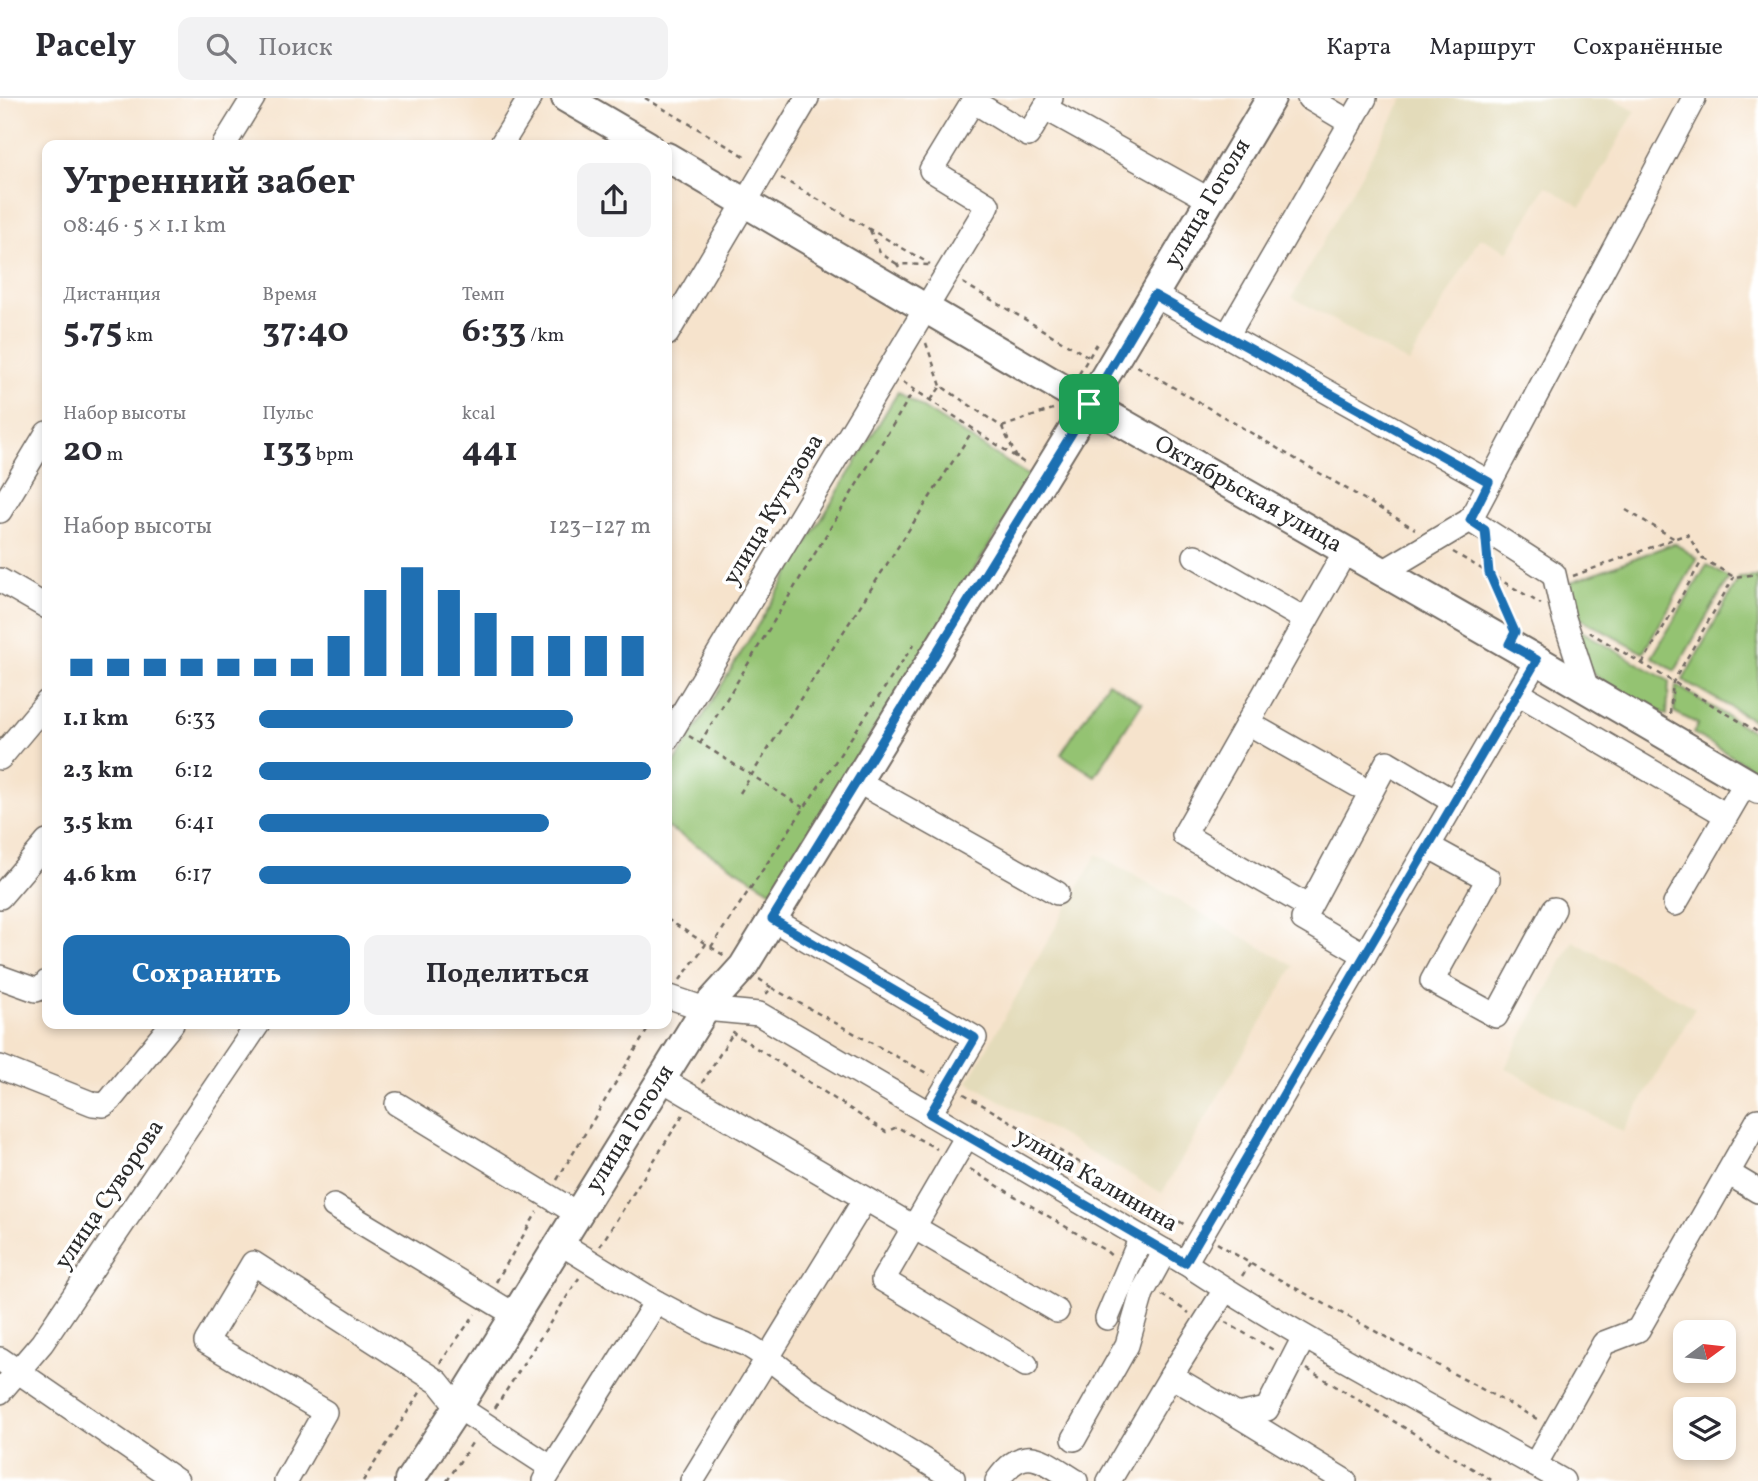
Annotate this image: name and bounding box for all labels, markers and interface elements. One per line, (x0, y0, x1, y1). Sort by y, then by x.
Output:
search box (178, 17, 668, 80)
text: Pacely (35, 25, 136, 71)
icon: search (202, 29, 240, 67)
text: Поиск (258, 30, 333, 66)
text: Карта (1326, 31, 1391, 65)
text: Маршрут (1429, 31, 1535, 65)
text: Сохранённые (1573, 31, 1723, 65)
street label: улица Гоголя (1156, 132, 1260, 274)
text: Утренний забег (63, 157, 355, 210)
button: share (577, 163, 651, 237)
text: 08:46 · 5 × 1.1 km (63, 210, 226, 242)
text: Дистанция (63, 282, 161, 308)
text: Время (262, 282, 317, 308)
text: Темп (462, 282, 505, 308)
text: 5.75 (63, 308, 122, 356)
text: 37:40 (262, 308, 349, 356)
text: 6:33 (462, 308, 526, 356)
text: km (122, 323, 153, 349)
text: /km (526, 323, 564, 349)
pin (1059, 374, 1119, 434)
icon: arrive (1070, 385, 1108, 423)
text: Набор высоты (63, 401, 186, 427)
text: Пульс (262, 401, 314, 427)
text: kcal (462, 401, 495, 427)
text: 20 (63, 427, 103, 475)
text: 133 (262, 427, 312, 475)
text: 441 (462, 427, 518, 475)
street label: Октябрьская улица (1147, 427, 1348, 562)
street label: улица Кутузова (715, 428, 833, 592)
text: m (103, 442, 123, 468)
text: bpm (312, 442, 354, 468)
text: Набор высоты (63, 511, 212, 543)
text: 123–127 m (549, 511, 651, 543)
text: 1.1 km (63, 703, 129, 735)
text: 6:33 (175, 703, 216, 735)
text: 2.3 km (63, 755, 134, 787)
text: 6:12 (175, 755, 213, 787)
text: 3.5 km (63, 807, 133, 839)
text: 6:41 (175, 807, 215, 839)
text: 4.6 km (63, 859, 137, 891)
text: 6:17 (175, 859, 212, 891)
button: Сохранить (63, 935, 350, 1015)
button: Поделиться (364, 935, 651, 1015)
street label: улица Гоголя (578, 1058, 683, 1199)
street label: улица Суворова (47, 1113, 173, 1277)
street label: улица Калинина (1008, 1120, 1184, 1242)
north arrow (1673, 1320, 1736, 1382)
map controls (1673, 1320, 1736, 1460)
button: layers (1673, 1397, 1736, 1460)

